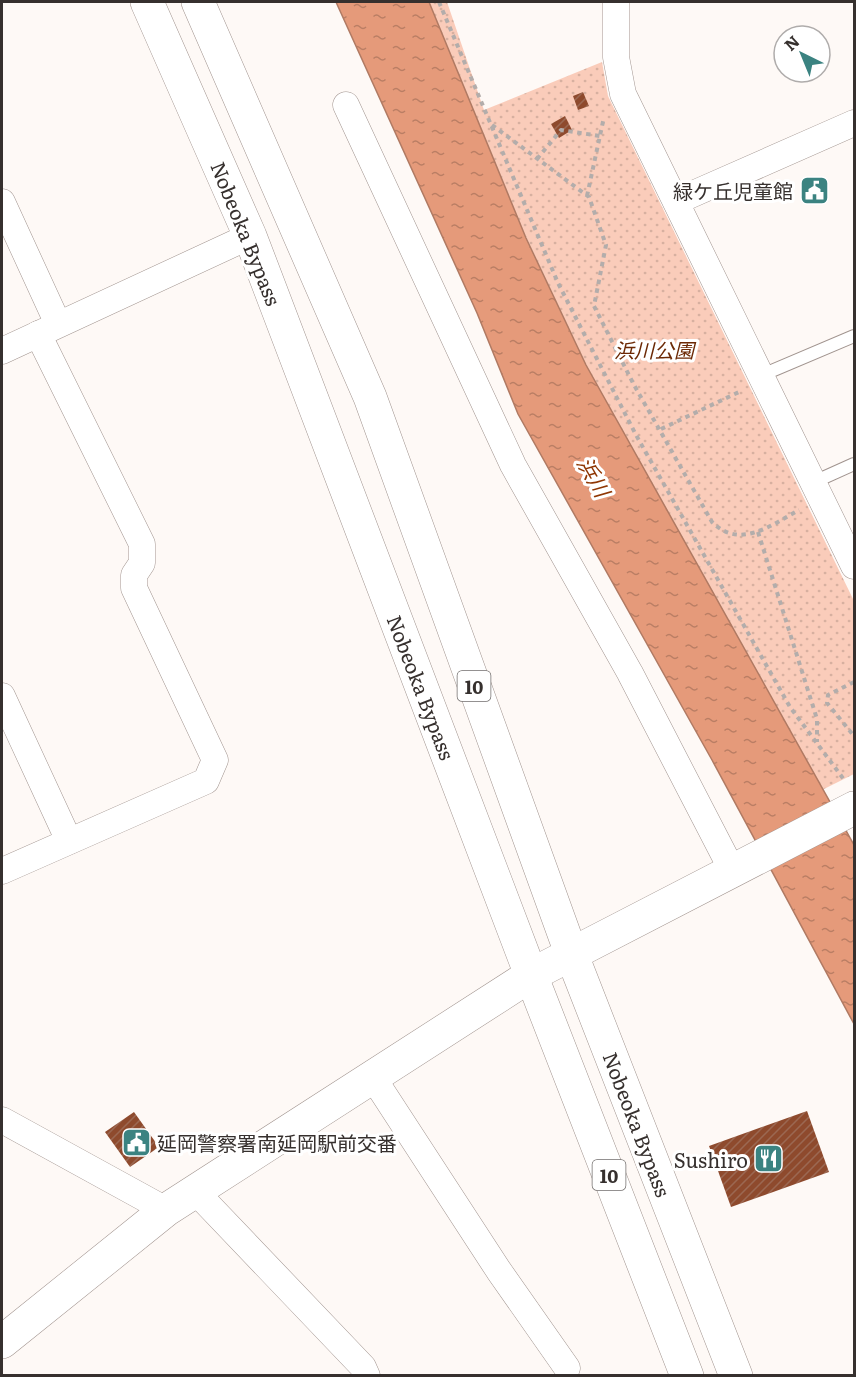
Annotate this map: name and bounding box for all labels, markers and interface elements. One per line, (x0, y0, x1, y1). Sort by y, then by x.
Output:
north arrow (772, 24, 832, 84)
text: N (778, 29, 804, 56)
street label: Nobeoka Bypass (204, 156, 290, 310)
public building icon: 緑ケ丘児童館 (798, 174, 830, 206)
place label: 緑ケ丘児童館 (673, 175, 793, 205)
park label: 浜川公園 (614, 334, 697, 364)
water label: 浜川 (571, 450, 620, 504)
street label: Nobeoka Bypass (381, 610, 463, 764)
road number: 10 (458, 671, 490, 701)
street label: Nobeoka Bypass (597, 1047, 679, 1201)
public building icon: 延岡警察署南延岡駅前交番 (120, 1126, 152, 1158)
place label: 延岡警察署南延岡駅前交番 (157, 1127, 397, 1157)
restaurant icon: Sushiro (753, 1143, 785, 1175)
place label: Sushiro (674, 1144, 748, 1174)
road number: 10 (592, 1160, 626, 1190)

